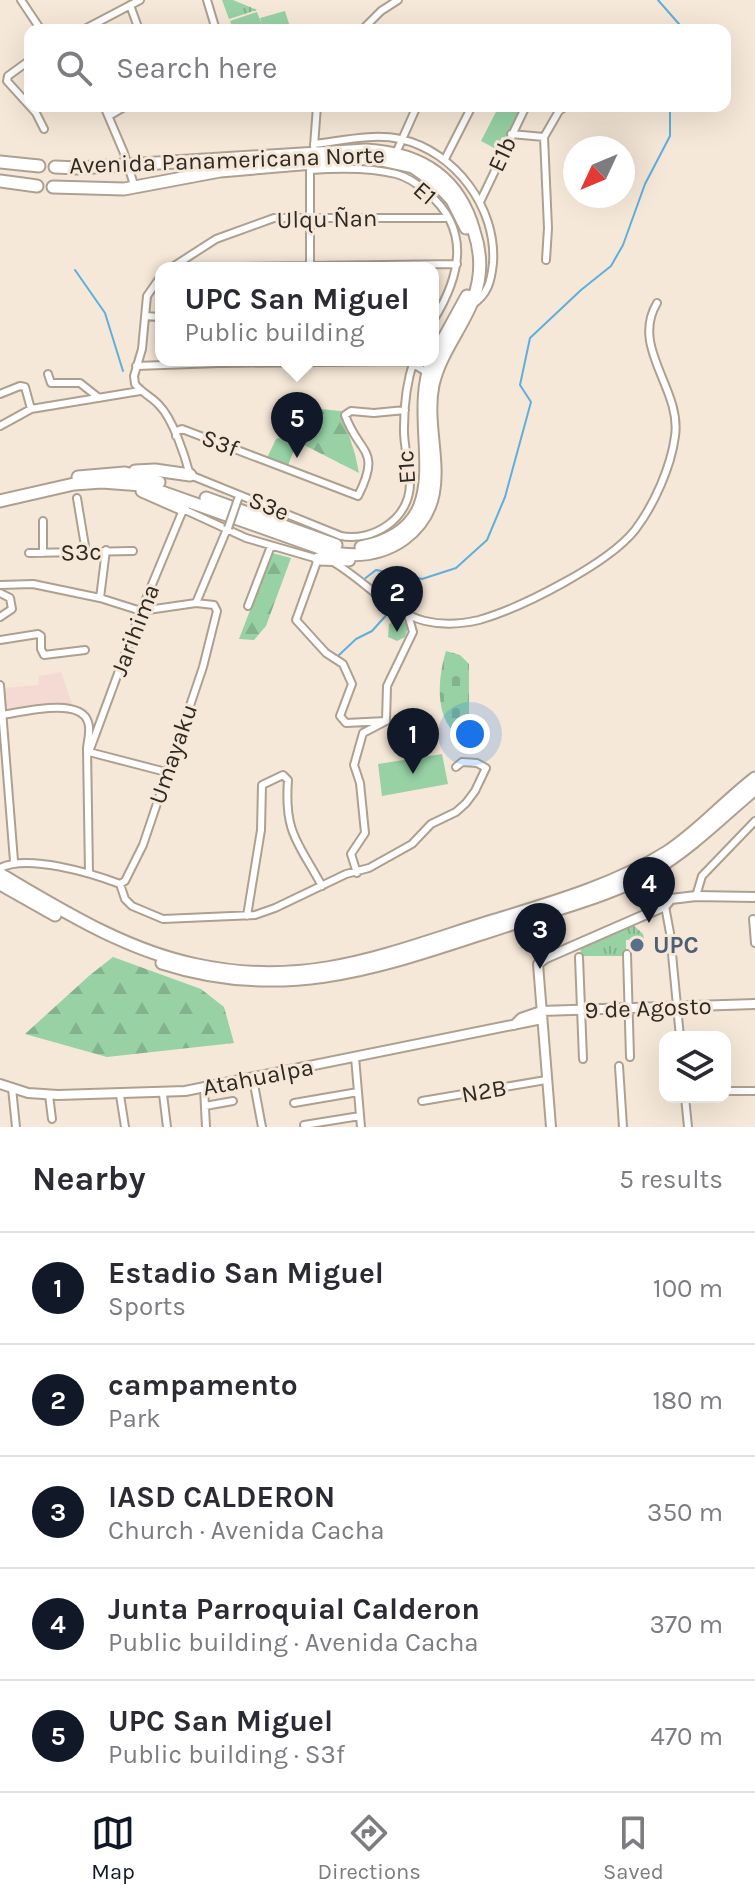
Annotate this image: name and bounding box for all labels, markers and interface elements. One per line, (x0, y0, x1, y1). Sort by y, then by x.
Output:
search box (24, 24, 731, 112)
icon: search (52, 46, 96, 90)
text: Search here (116, 50, 277, 86)
street label: E1b (482, 132, 522, 176)
north arrow (563, 136, 635, 208)
street label: Avenida Panamericana Norte (69, 140, 385, 180)
street label: E1 (408, 175, 442, 211)
street label: Ulqu Ñan (276, 204, 378, 234)
popup (155, 262, 439, 366)
text: UPC San Miguel (184, 281, 410, 317)
text: Public building (184, 317, 364, 348)
pin: 5 (271, 392, 323, 458)
street label: S3f (198, 423, 243, 463)
street label: E1c (391, 449, 421, 485)
street label: S3e (245, 485, 293, 527)
street label: S3c (60, 537, 102, 567)
pin: 2 (371, 566, 423, 632)
street label: Jarihima (105, 580, 165, 680)
street label: Umayaku (143, 700, 203, 808)
pin: 1 (387, 708, 439, 774)
your location (450, 714, 490, 754)
pin: 4 (623, 857, 675, 923)
pin: 3 (514, 903, 566, 969)
place label: UPC (653, 931, 699, 959)
marker: UPC (628, 936, 646, 954)
street label: 9 de Agosto (584, 992, 712, 1024)
map controls (659, 1031, 731, 1103)
button: layers (659, 1031, 731, 1103)
street label: Atahualpa (200, 1053, 316, 1101)
street label: N2B (459, 1073, 509, 1109)
text: Nearby (32, 1159, 146, 1199)
text: 5 results (619, 1164, 723, 1195)
text: Estadio San Miguel (108, 1255, 384, 1291)
text: 1 (53, 1273, 63, 1304)
text: 100 m (653, 1273, 723, 1304)
text: Sports (108, 1291, 186, 1322)
text: campamento (108, 1367, 298, 1403)
text: 2 (50, 1385, 66, 1416)
text: 180 m (653, 1385, 723, 1416)
text: Park (108, 1403, 161, 1434)
text: IASD CALDERON (108, 1479, 335, 1515)
text: 3 (50, 1497, 66, 1528)
text: 350 m (647, 1497, 723, 1528)
text: Church · Avenida Cacha (108, 1515, 385, 1546)
text: Junta Parroquial Calderon (108, 1591, 480, 1627)
text: 4 (50, 1609, 66, 1640)
text: 370 m (650, 1609, 723, 1640)
text: Public building · Avenida Cacha (108, 1627, 479, 1658)
text: UPC San Miguel (108, 1703, 333, 1739)
text: 5 (50, 1721, 66, 1752)
text: 470 m (650, 1721, 723, 1752)
text: Public building · S3f (108, 1739, 345, 1770)
tab: Map (91, 1811, 135, 1885)
tab: Directions (317, 1811, 421, 1885)
tab: Saved (603, 1811, 664, 1885)

